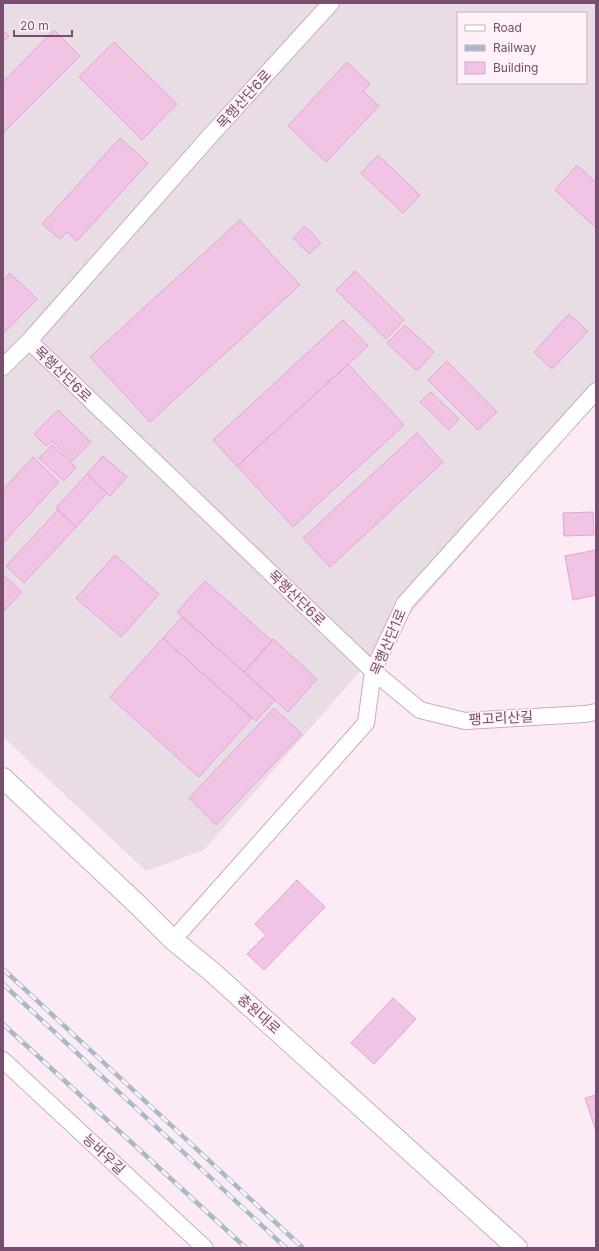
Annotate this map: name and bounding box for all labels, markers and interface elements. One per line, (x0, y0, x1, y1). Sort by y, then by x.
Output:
scale bar (14, 12, 72, 38)
legend (457, 12, 587, 84)
text: 20 m (20, 18, 49, 33)
text: Road (493, 20, 522, 35)
text: Railway (493, 40, 537, 55)
text: Building (493, 60, 538, 75)
street label: 목행산단6로 (213, 66, 274, 132)
street label: 목행산단6로 (31, 342, 96, 405)
street label: 목행산단6로 (265, 566, 330, 629)
street label: 목행산단1로 (366, 606, 409, 677)
street label: 팽고리산길 (468, 707, 534, 728)
street label: 충원대로 (234, 990, 284, 1037)
street label: 능바우길 (80, 1130, 129, 1177)

